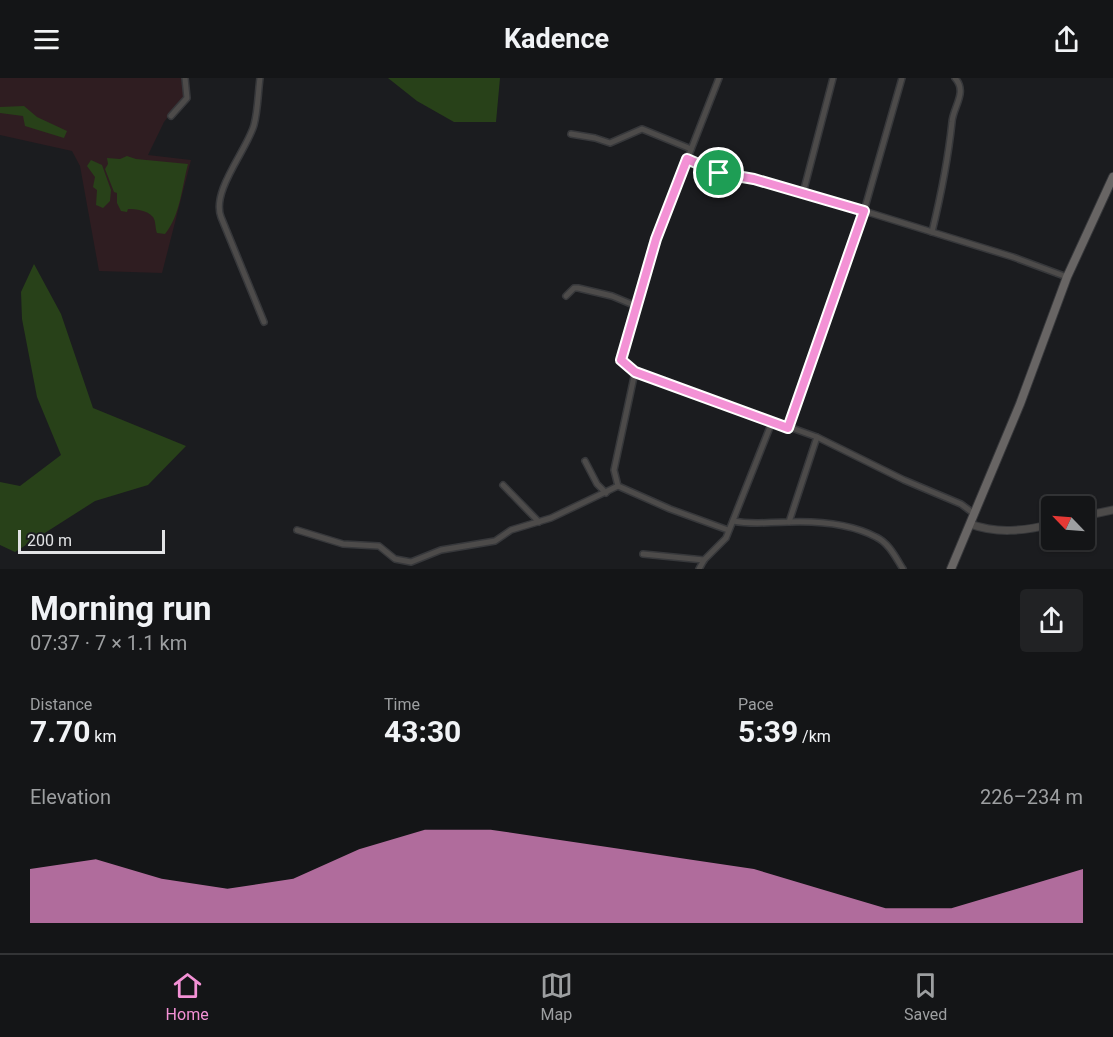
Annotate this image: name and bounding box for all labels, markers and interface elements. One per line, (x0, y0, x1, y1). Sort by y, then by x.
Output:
icon: menu (30, 23, 63, 56)
text: Kadence (504, 23, 609, 55)
icon: share (1050, 23, 1083, 56)
pin (693, 147, 744, 198)
icon: arrive (702, 156, 735, 189)
north arrow (1041, 496, 1095, 550)
map controls (1041, 496, 1095, 550)
scale bar (18, 527, 165, 555)
text: 200 m (27, 531, 72, 550)
text: Morning run (30, 589, 211, 628)
button: share (1020, 589, 1083, 652)
text: 07:37 · 7 × 1.1 km (30, 631, 187, 655)
text: Distance (30, 695, 92, 714)
text: Time (384, 695, 420, 714)
text: Pace (738, 695, 774, 714)
text: 7.70 (30, 714, 90, 749)
text: 43:30 (384, 714, 461, 749)
text: 5:39 (738, 714, 798, 749)
text: km (90, 727, 116, 746)
text: /km (798, 727, 831, 746)
text: Elevation (30, 785, 111, 809)
text: 226–234 m (980, 785, 1083, 809)
tab: Home (166, 969, 209, 1024)
tab: Map (540, 969, 573, 1024)
tab: Saved (904, 969, 947, 1024)

